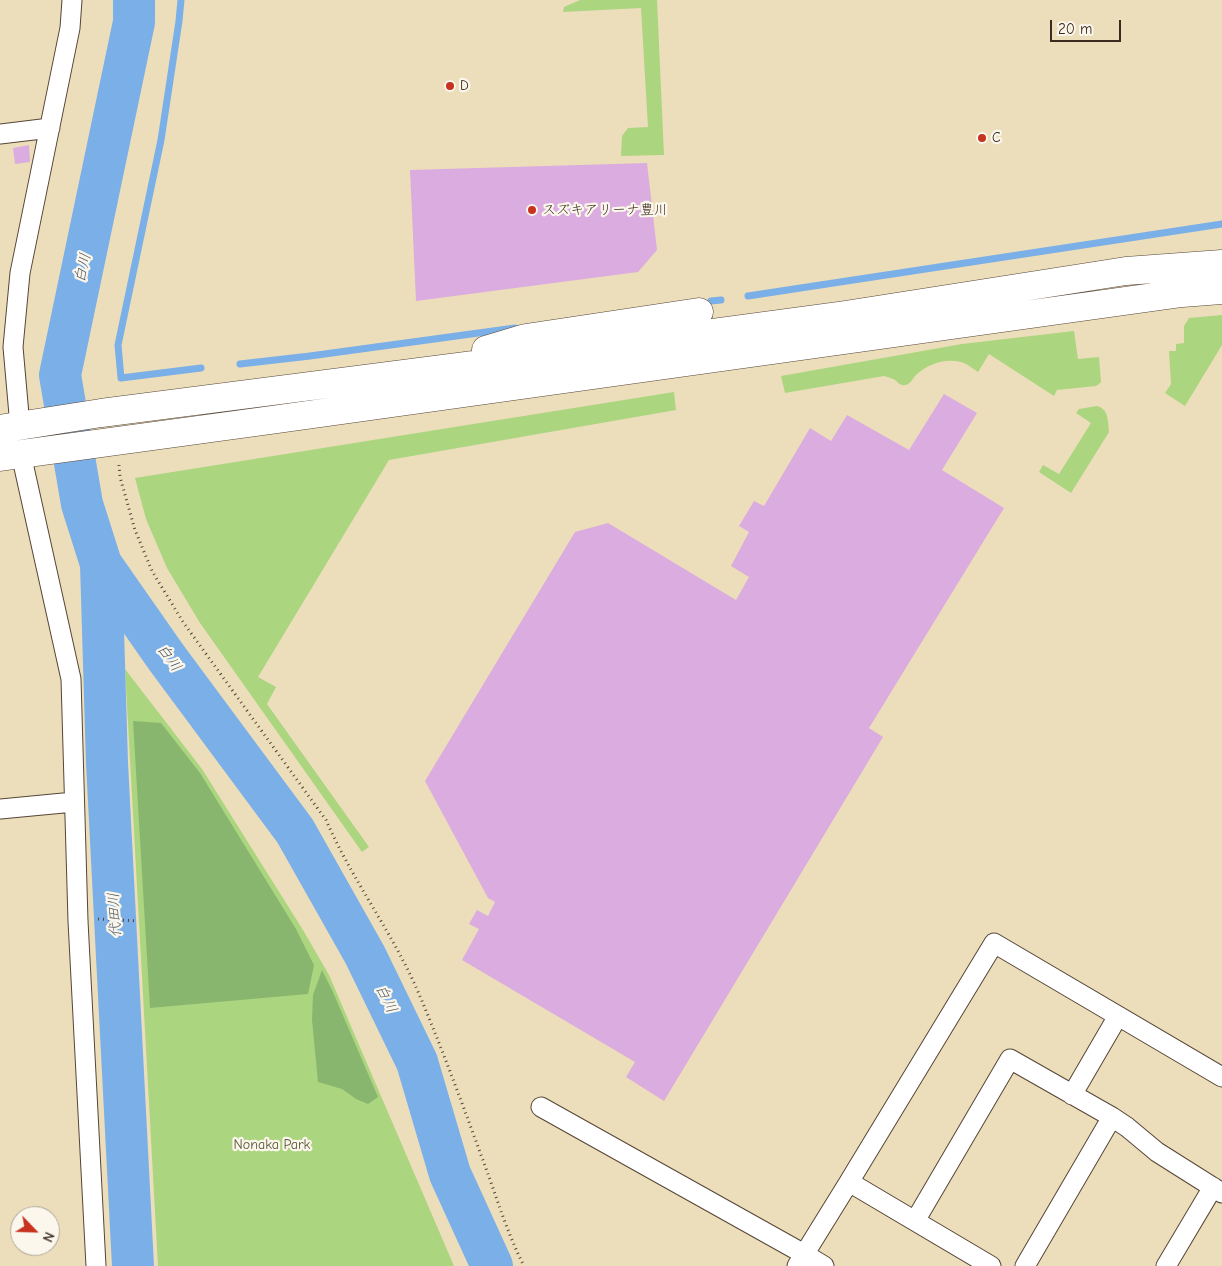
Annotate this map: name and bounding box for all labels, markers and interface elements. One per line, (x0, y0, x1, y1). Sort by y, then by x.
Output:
scale bar (1052, 10, 1123, 42)
text: 20 m (1058, 20, 1092, 38)
place label: D (460, 78, 469, 94)
marker: D (444, 80, 456, 92)
place label: C (992, 130, 1001, 146)
marker: C (976, 132, 988, 144)
place label: スズキアリーナ豊川 (542, 202, 668, 218)
marker: スズキアリーナ豊川 (526, 204, 538, 216)
water label: 白川 (71, 251, 95, 285)
water label: 白川 (153, 641, 185, 675)
water label: 代田川 (105, 892, 125, 938)
water label: 白川 (371, 982, 401, 1016)
park label: Nonaka Park (234, 1137, 310, 1153)
north arrow (10, 1206, 60, 1256)
text: N (39, 1229, 58, 1245)

